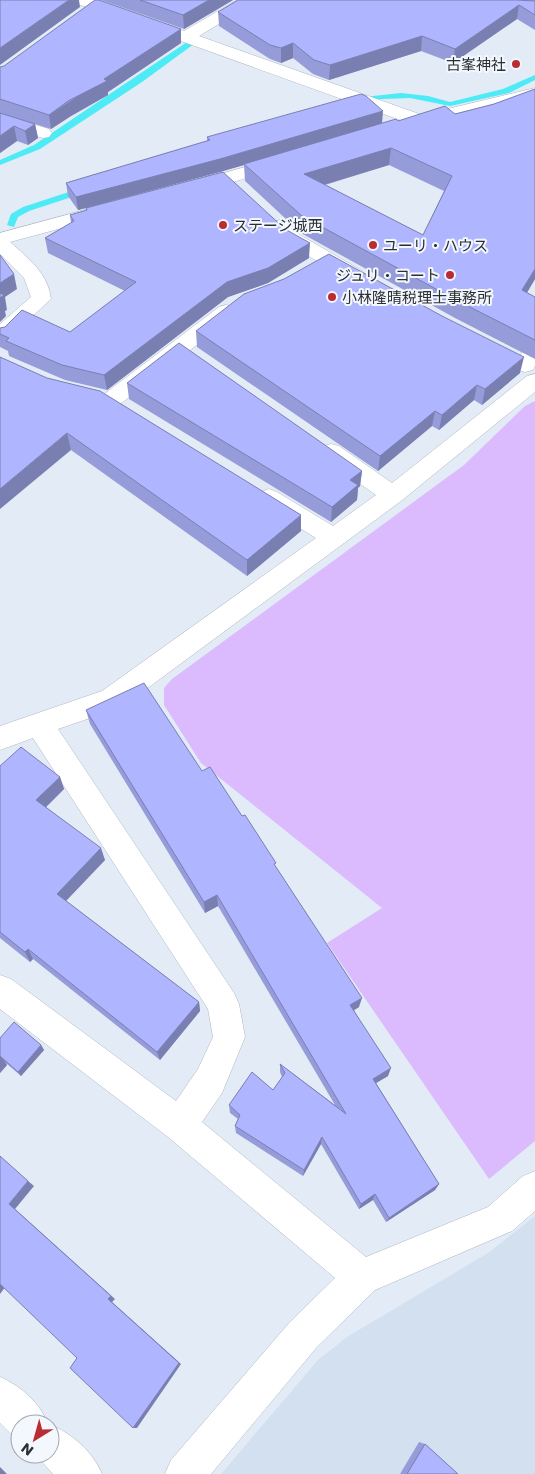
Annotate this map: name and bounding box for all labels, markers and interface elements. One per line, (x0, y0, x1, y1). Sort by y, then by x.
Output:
place label: 古峯神社 (446, 54, 506, 75)
marker: 古峯神社 (510, 58, 522, 70)
place label: ステージ城西 (233, 215, 323, 236)
marker: ステージ城西 (217, 219, 229, 231)
place label: ユーリ・ハウス (383, 235, 488, 256)
marker: ユーリ・ハウス (367, 239, 379, 251)
place label: ジュリ・コート (336, 265, 440, 286)
marker: ジュリ・コート (444, 269, 456, 281)
place label: 小林隆晴税理士事務所 (342, 287, 492, 308)
marker: 小林隆晴税理士事務所 (326, 291, 338, 303)
north arrow (10, 1414, 60, 1464)
text: N (17, 1438, 37, 1461)

